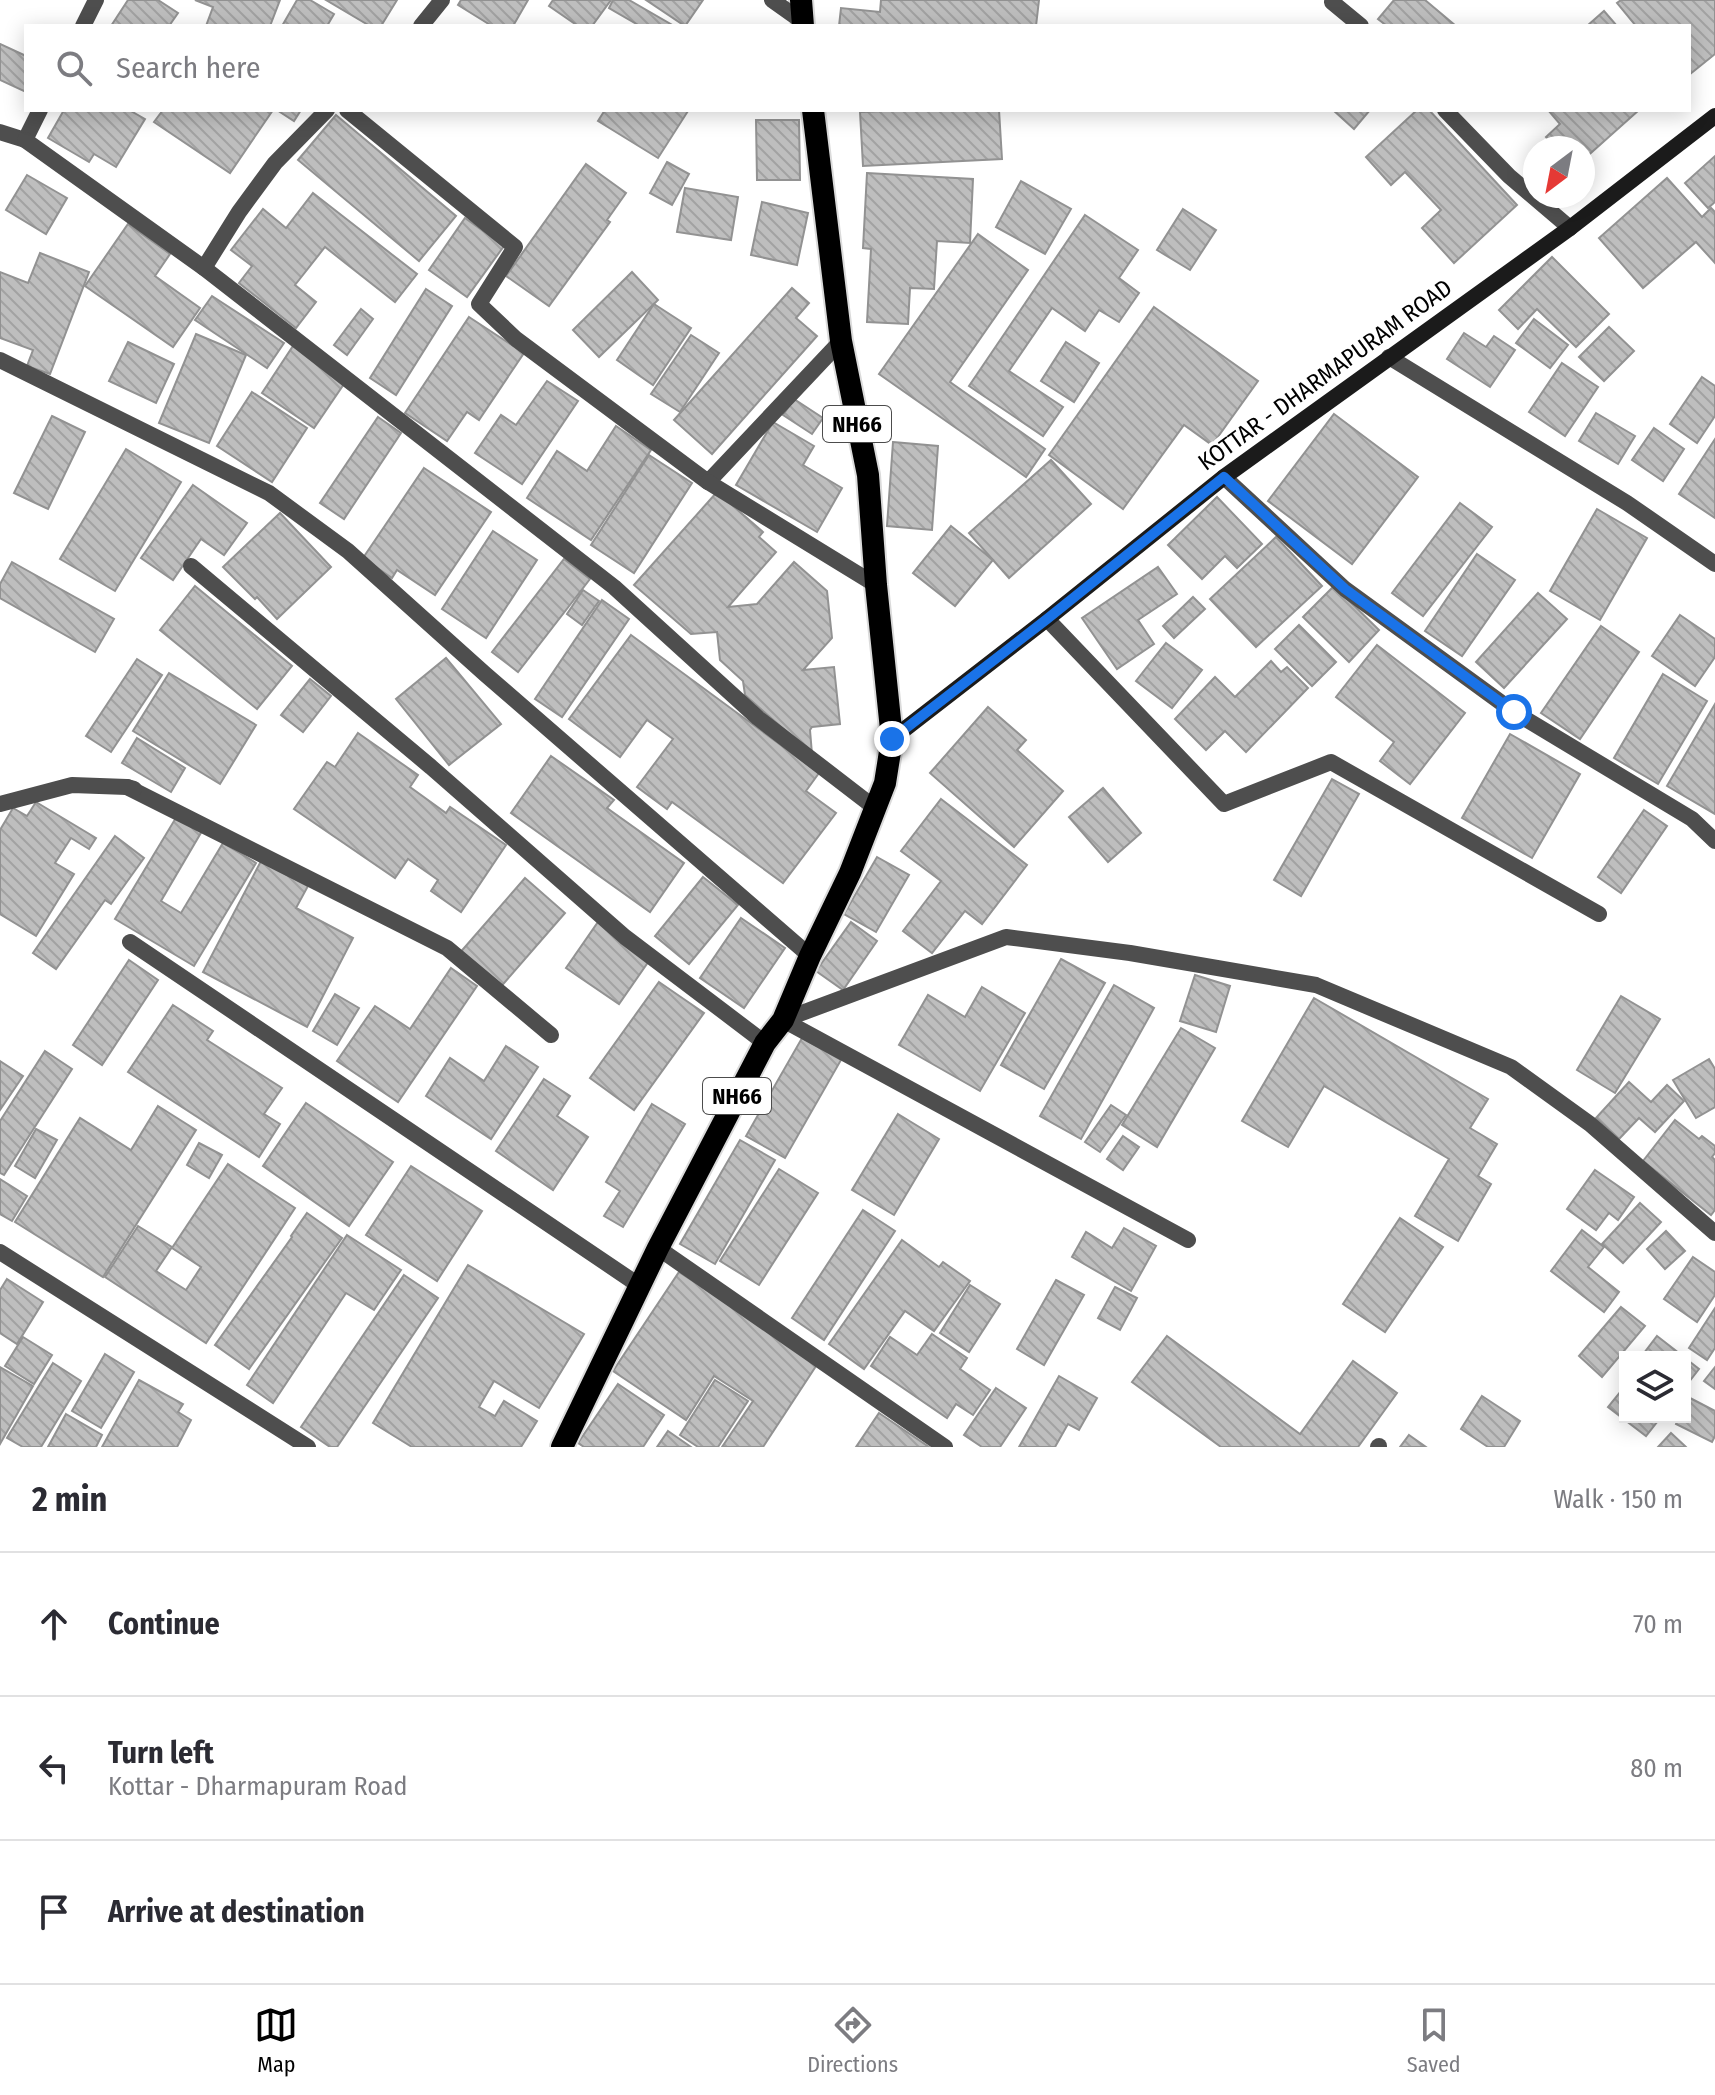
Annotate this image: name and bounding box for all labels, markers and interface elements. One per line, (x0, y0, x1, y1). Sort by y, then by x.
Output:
search box (24, 24, 1691, 112)
icon: search (52, 46, 96, 90)
text: Search here (116, 50, 261, 86)
north arrow (1523, 136, 1595, 208)
street label: KOTTAR - DHARMAPURAM ROAD (1193, 274, 1457, 476)
road number: NH66 (823, 406, 891, 442)
route start (1496, 694, 1532, 730)
route end (874, 721, 910, 757)
road number: NH66 (703, 1078, 771, 1114)
map controls (1619, 1351, 1691, 1423)
button: layers (1619, 1351, 1691, 1423)
text: 2 min (32, 1479, 107, 1520)
text: Walk · 150 m (1553, 1484, 1683, 1515)
icon: ahead (32, 1602, 76, 1646)
text: Continue (108, 1606, 220, 1642)
text: 70 m (1633, 1609, 1683, 1640)
text: Turn left (108, 1735, 214, 1771)
icon: left (32, 1746, 76, 1790)
text: 80 m (1630, 1753, 1683, 1784)
text: Kottar - Dharmapuram Road (108, 1771, 407, 1802)
icon: arrive (32, 1890, 76, 1934)
text: Arrive at destination (108, 1894, 365, 1930)
tab: Map (254, 2003, 298, 2078)
tab: Directions (807, 2003, 898, 2078)
tab: Saved (1407, 2003, 1461, 2078)

